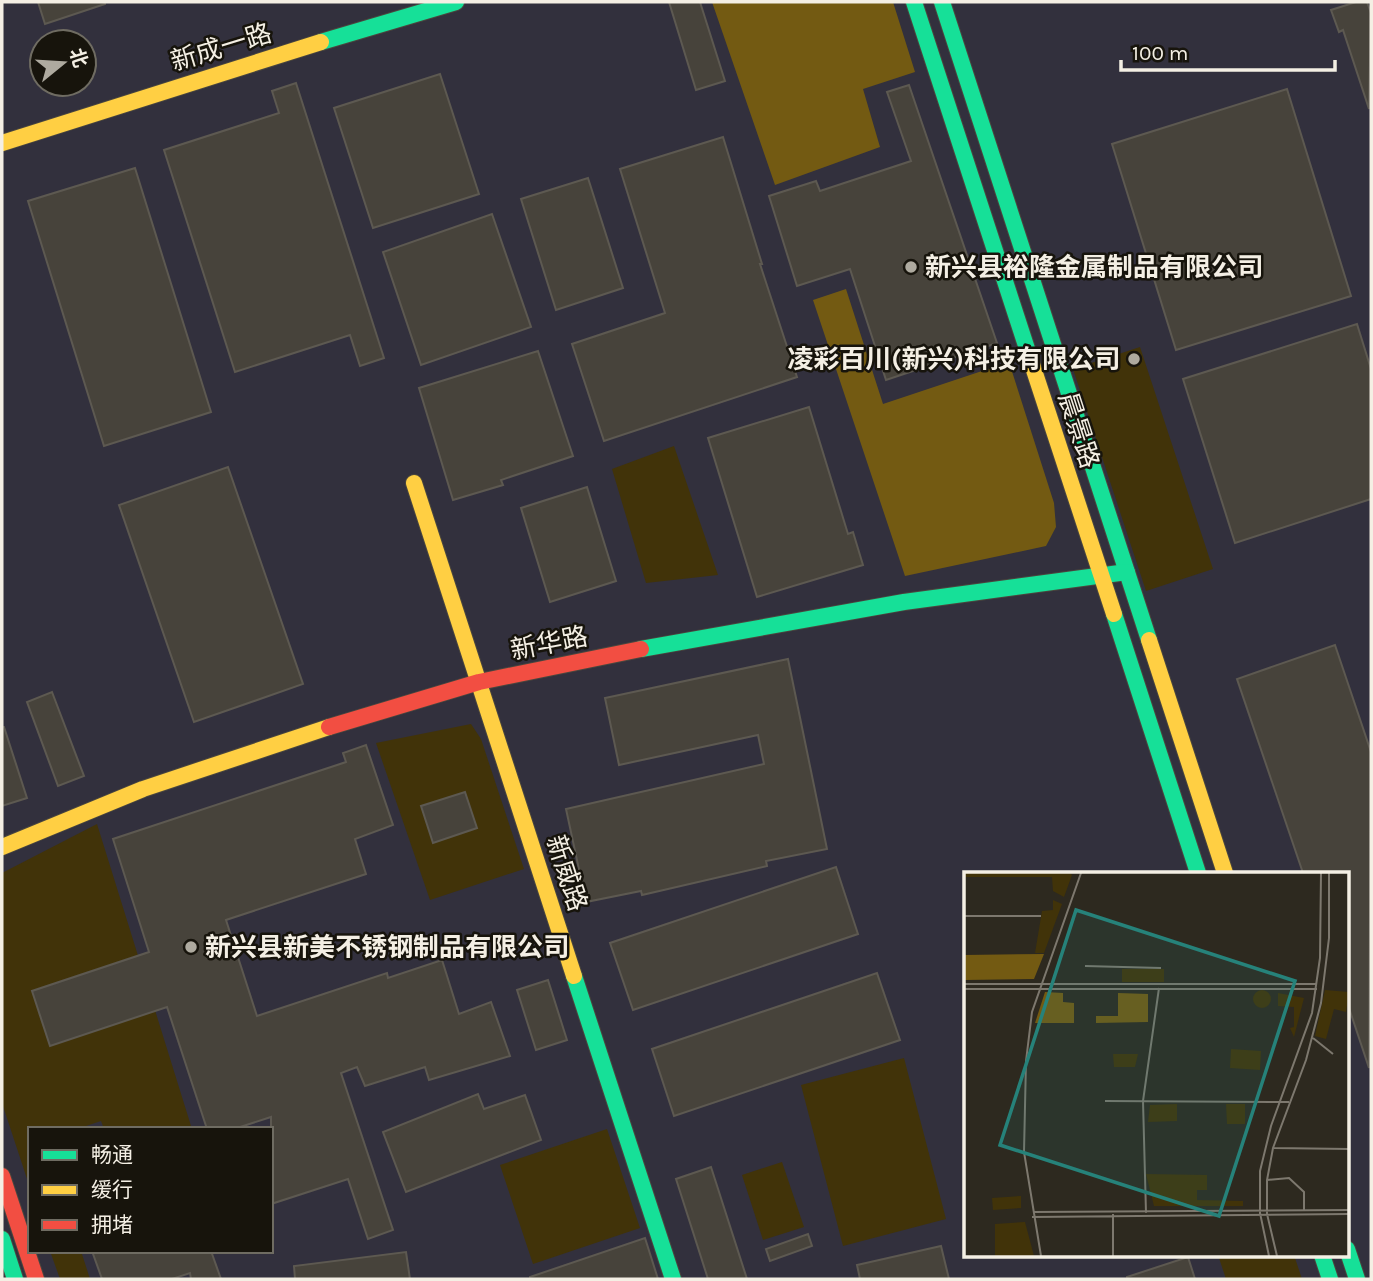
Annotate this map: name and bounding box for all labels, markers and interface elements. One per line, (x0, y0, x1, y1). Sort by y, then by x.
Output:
street label: 新成一路 (167, 17, 275, 78)
north arrow (28, 28, 98, 98)
scale bar (1121, 28, 1334, 72)
text: 100 m (1132, 41, 1189, 65)
text: 北 (65, 46, 92, 70)
place label: 新兴县裕隆金属制品有限公司 (925, 252, 1263, 283)
marker: 新兴县裕隆金属制品有限公司 (903, 259, 919, 275)
place label: 凌彩百川(新兴)科技有限公司 (787, 344, 1120, 375)
marker: 凌彩百川(新兴)科技有限公司 (1126, 351, 1142, 367)
street label: 晨景路 (1052, 388, 1105, 472)
street label: 新华路 (508, 621, 590, 666)
street label: 新威路 (540, 831, 593, 915)
inset map (964, 872, 1348, 1256)
place label: 新兴县新美不锈钢制品有限公司 (205, 932, 569, 963)
marker: 新兴县新美不锈钢制品有限公司 (183, 939, 199, 955)
legend (28, 1127, 273, 1253)
text: 畅通 (91, 1143, 133, 1167)
text: 缓行 (91, 1178, 133, 1202)
text: 拥堵 (91, 1213, 133, 1237)

